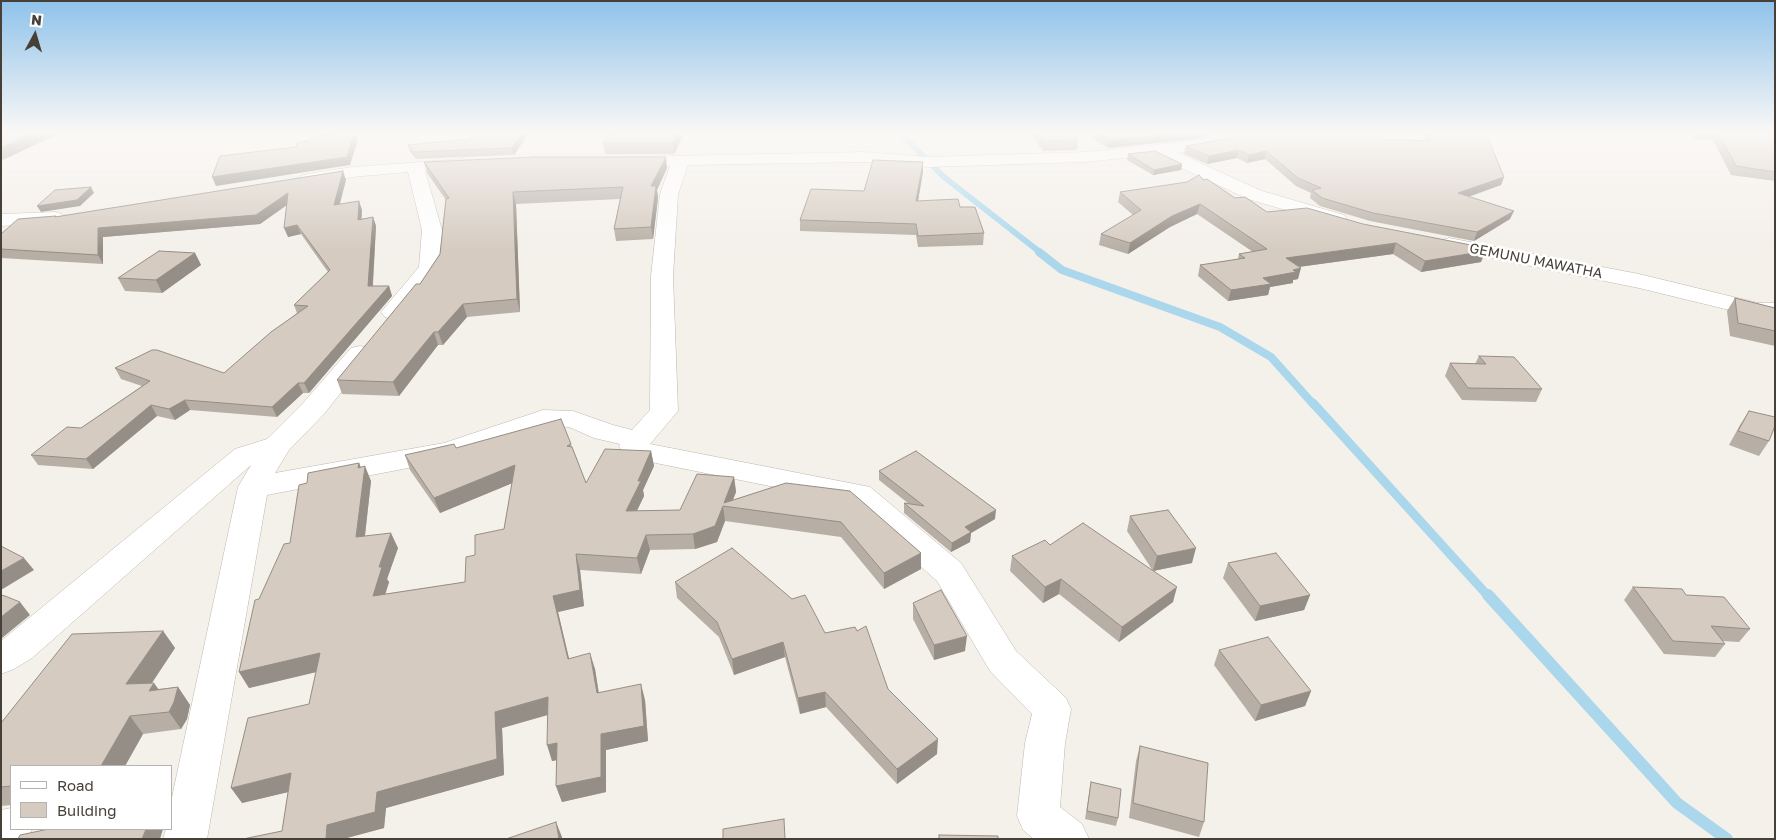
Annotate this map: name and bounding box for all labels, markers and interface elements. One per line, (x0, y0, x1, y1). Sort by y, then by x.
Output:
north arrow (10, 10, 60, 60)
text: N (30, 11, 43, 29)
street label: GEMUNU MAWATHA (1468, 240, 1604, 282)
legend (10, 765, 172, 830)
text: Road (57, 776, 94, 794)
text: Building (57, 801, 117, 819)

